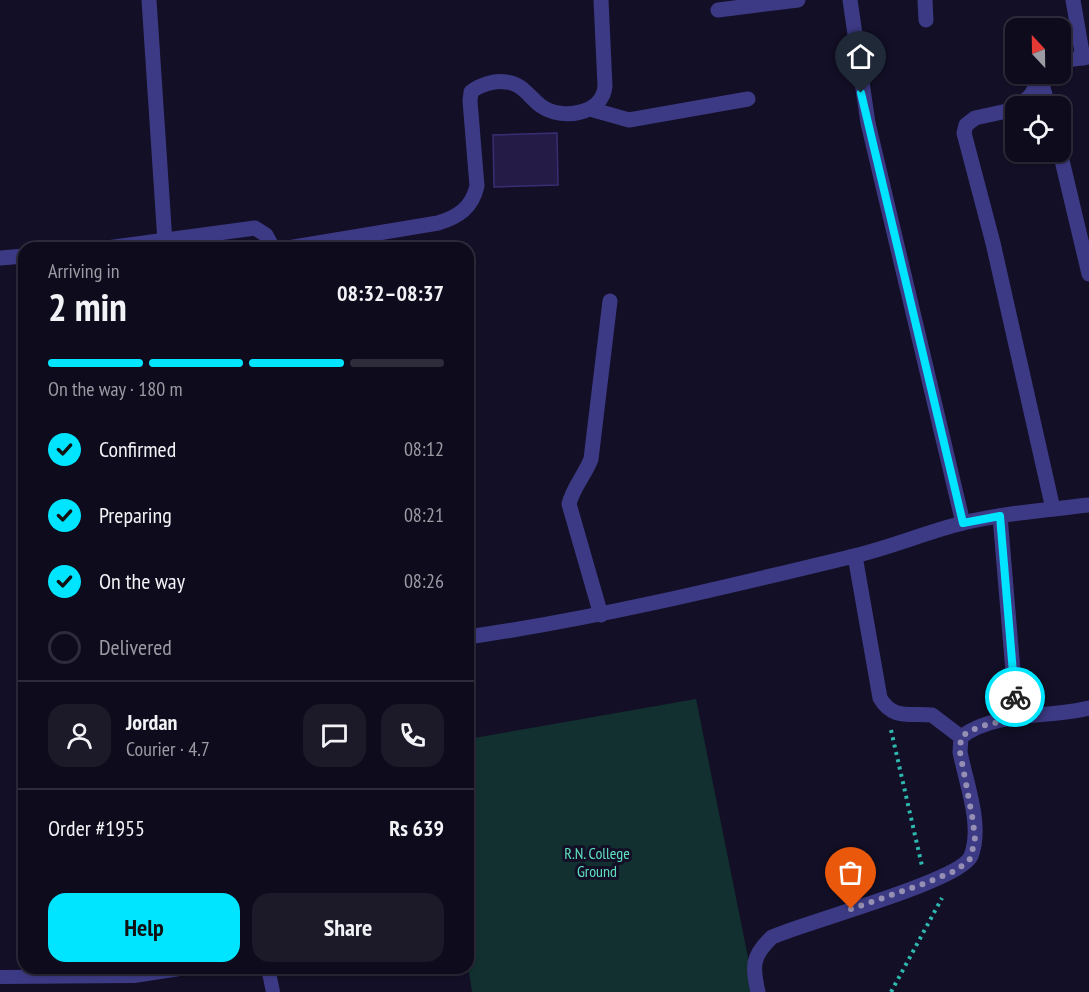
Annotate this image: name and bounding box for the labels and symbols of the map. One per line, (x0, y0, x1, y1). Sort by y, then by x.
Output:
north arrow (1005, 18, 1071, 84)
pin (835, 31, 886, 93)
courier (985, 667, 1045, 727)
park label: R.N. College Ground (564, 843, 630, 881)
pin (825, 847, 876, 909)

